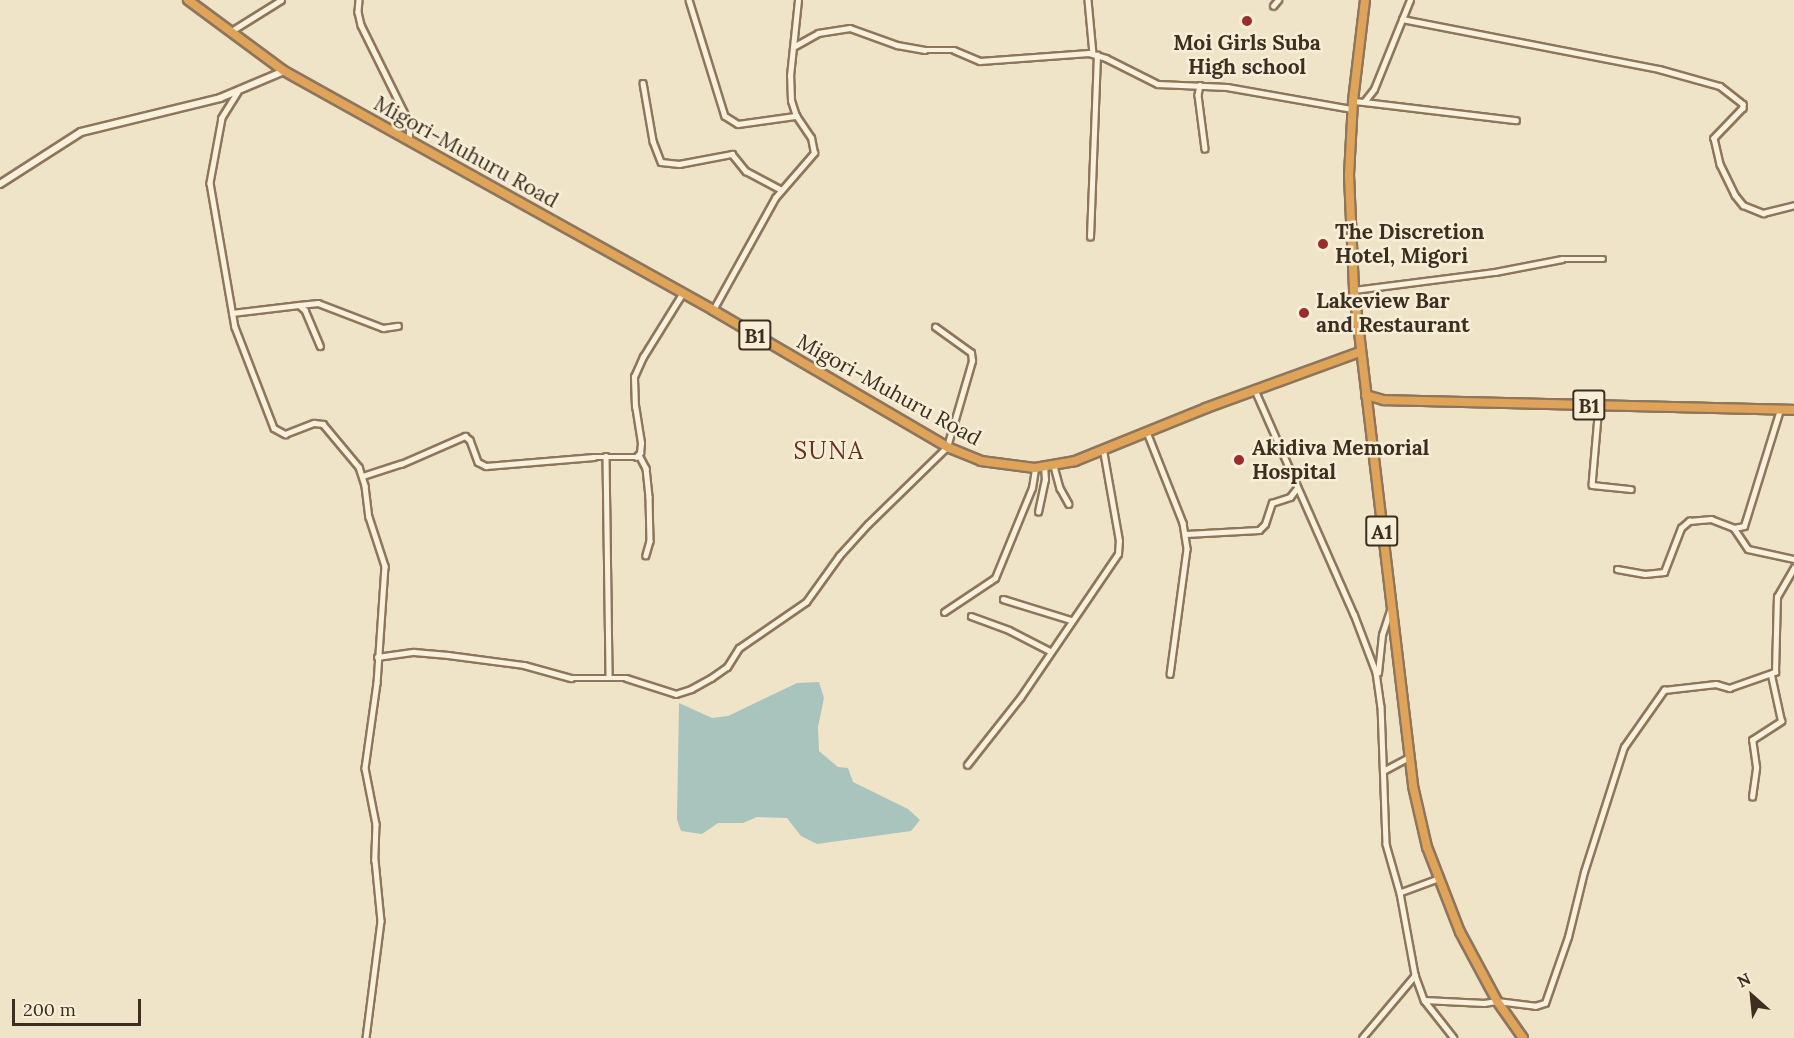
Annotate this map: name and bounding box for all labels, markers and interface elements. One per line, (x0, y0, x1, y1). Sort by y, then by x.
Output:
marker: Moi Girls Suba High school (1240, 14, 1254, 28)
place label: Moi Girls Suba High school (1173, 30, 1321, 80)
street label: Migori-Muhuru Road (369, 91, 563, 213)
place label: The Discretion Hotel, Migori (1335, 219, 1484, 269)
marker: The Discretion Hotel, Migori (1316, 237, 1330, 251)
place label: Lakeview Bar and Restaurant (1316, 288, 1470, 338)
marker: Lakeview Bar and Restaurant (1297, 306, 1311, 320)
road number: B1 (737, 318, 773, 352)
street label: Migori-Muhuru Road (792, 329, 986, 451)
road number: B1 (1571, 388, 1607, 422)
place label: Akidiva Memorial Hospital (1252, 435, 1429, 485)
district label: SUNA (794, 437, 864, 465)
marker: Akidiva Memorial Hospital (1230, 451, 1248, 469)
road number: A1 (1364, 514, 1400, 548)
north arrow (1722, 966, 1782, 1026)
text: N (1734, 968, 1754, 992)
scale bar (15, 987, 144, 1025)
text: 200 m (23, 998, 76, 1021)

